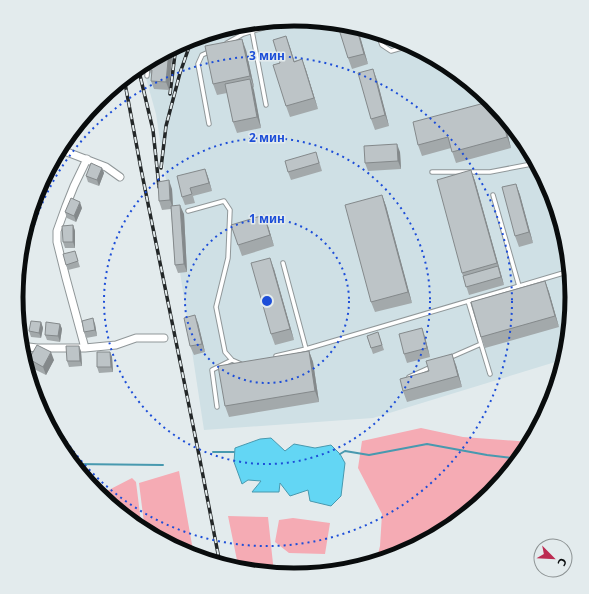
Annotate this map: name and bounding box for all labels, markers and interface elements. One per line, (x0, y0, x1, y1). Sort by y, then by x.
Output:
text: 3 мин (249, 47, 285, 64)
text: 2 мин (249, 129, 285, 146)
text: 1 мин (249, 210, 285, 227)
centre of rings (260, 294, 274, 308)
north arrow (533, 538, 573, 578)
text: С (554, 556, 571, 569)

